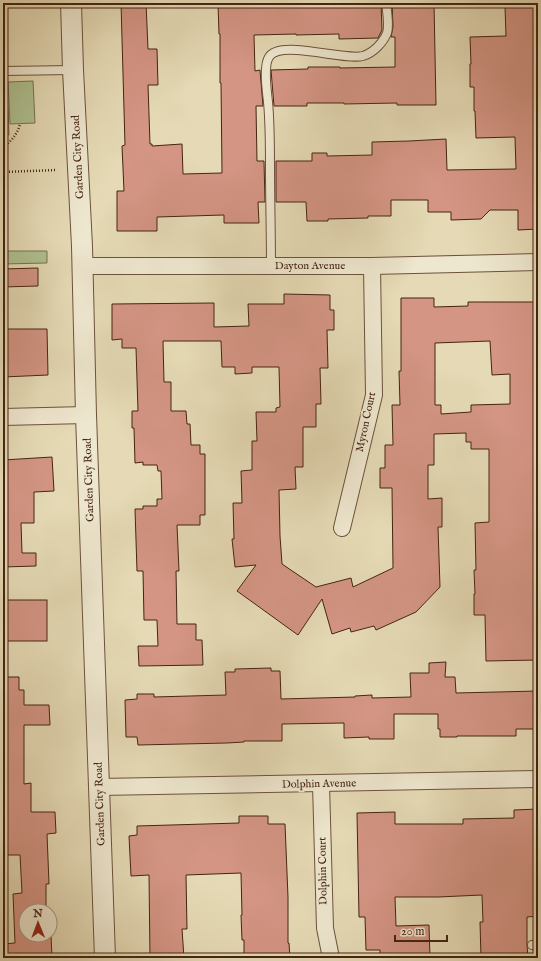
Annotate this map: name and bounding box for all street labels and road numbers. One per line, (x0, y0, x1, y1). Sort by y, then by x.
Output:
street label: Garden City Road (69, 115, 87, 199)
street label: Dayton Avenue (275, 259, 345, 273)
street label: Myron Court (353, 391, 379, 453)
street label: Garden City Road (81, 438, 97, 522)
street label: Garden City Road (92, 762, 108, 846)
street label: Dolphin Avenue (282, 776, 356, 792)
street label: Dolphin Court (315, 837, 331, 905)

